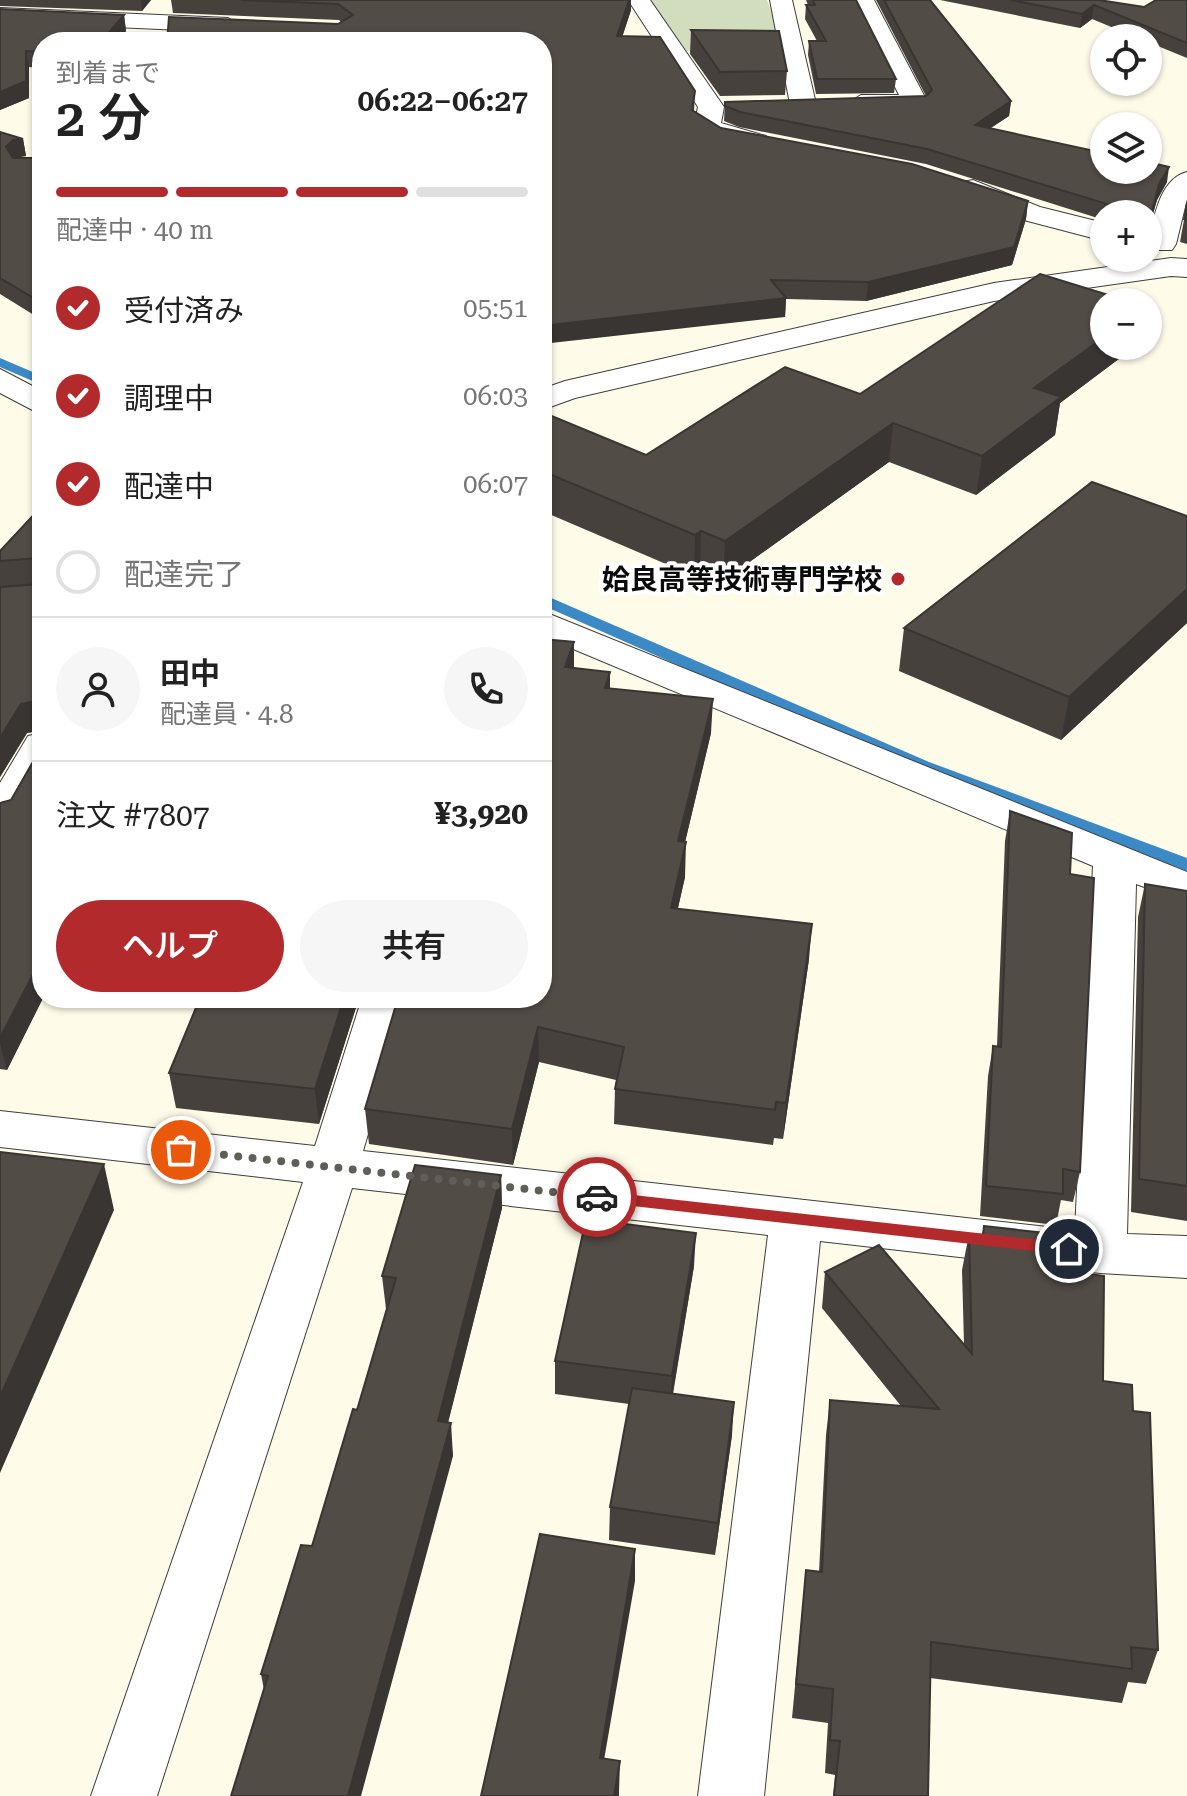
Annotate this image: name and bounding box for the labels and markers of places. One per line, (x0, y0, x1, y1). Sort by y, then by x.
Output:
place label: 姶良高等技術専門学校 (602, 563, 882, 596)
marker: 姶良高等技術専門学校 (889, 570, 907, 588)
pin (147, 1116, 215, 1184)
pin (1035, 1215, 1103, 1283)

